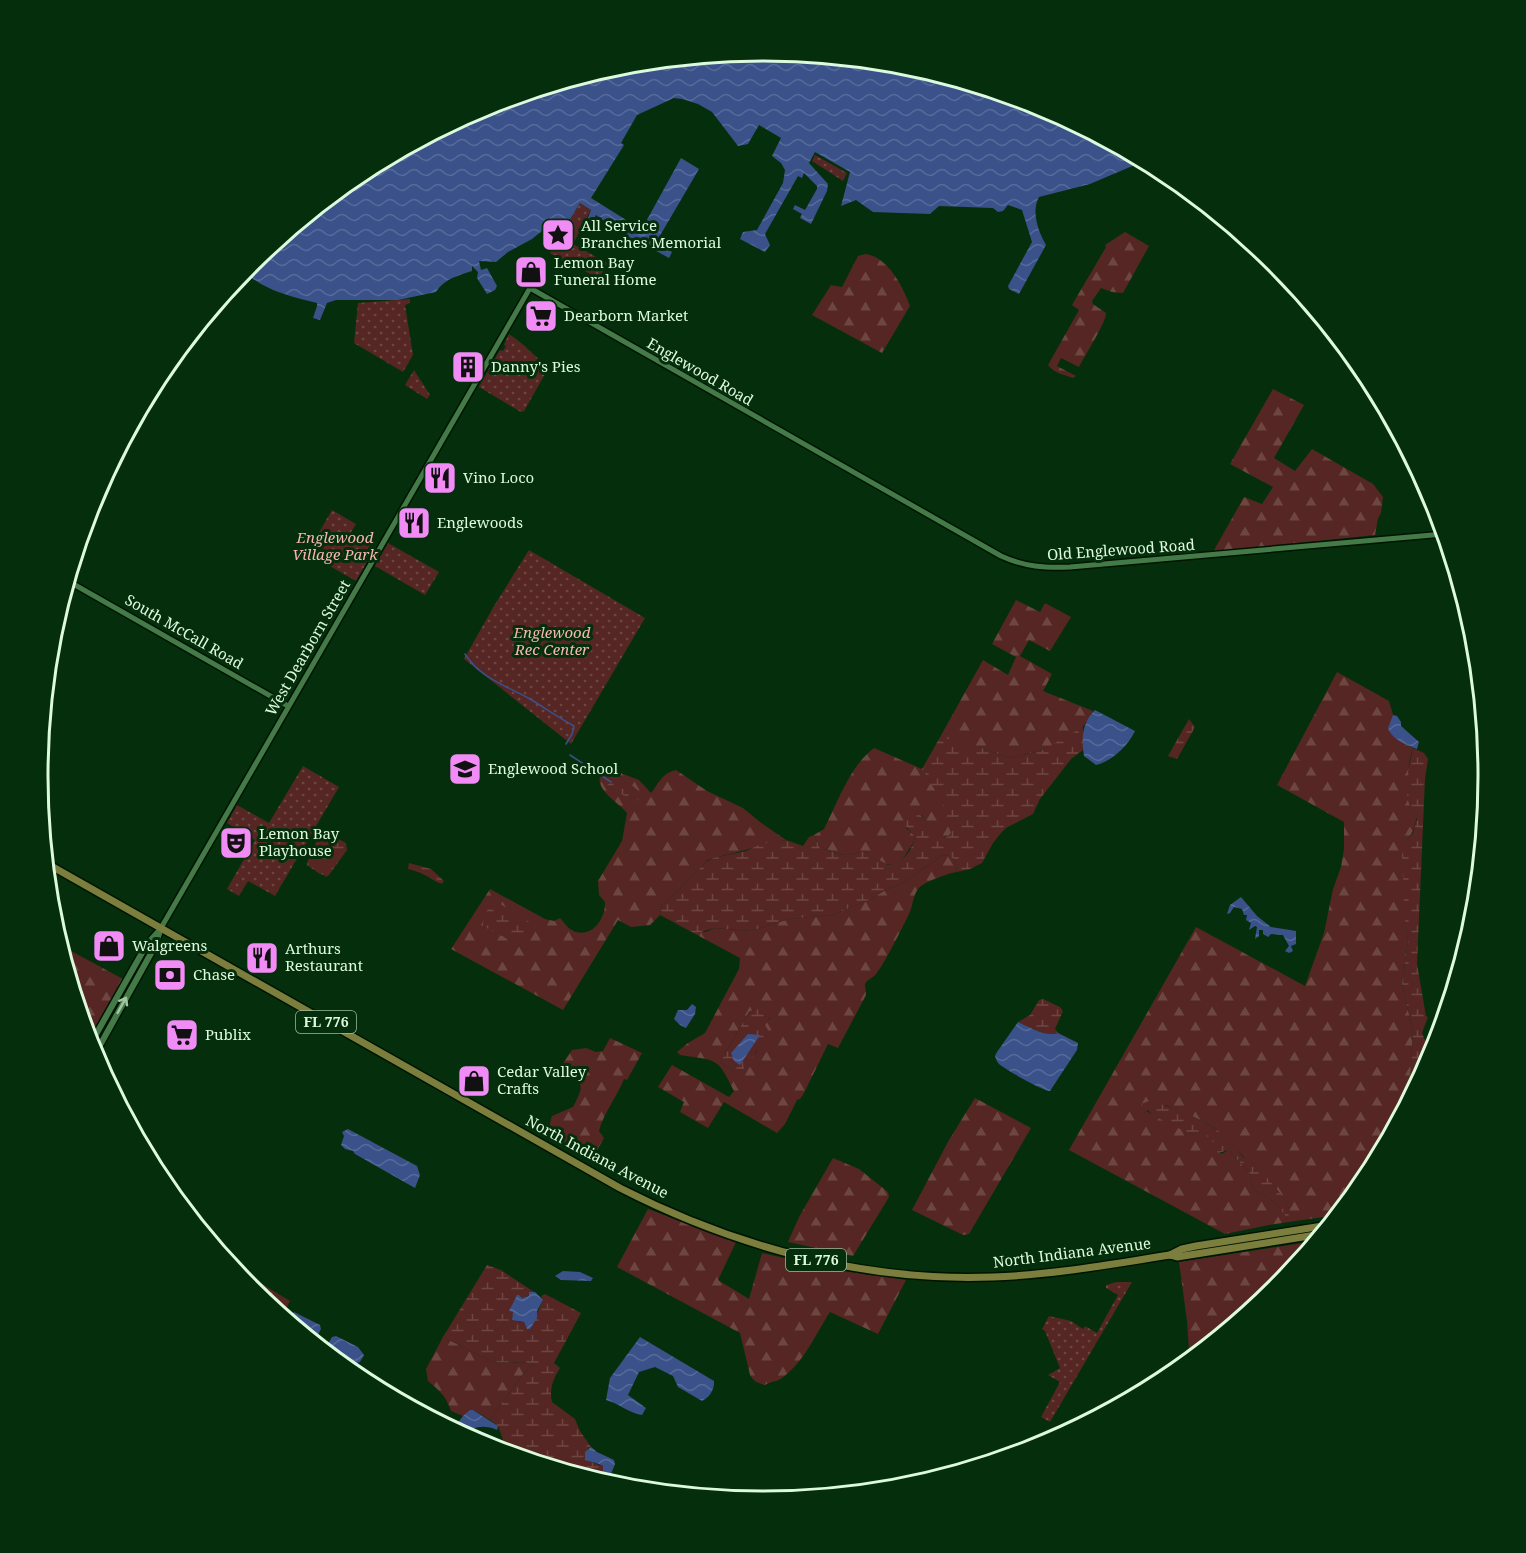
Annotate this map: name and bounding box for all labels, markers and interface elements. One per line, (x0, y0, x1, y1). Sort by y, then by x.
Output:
place label: All Service Branches Memorial (581, 215, 722, 252)
place icon: All Service Branches Memorial (540, 217, 576, 253)
place label: Lemon Bay Funeral Home (554, 252, 657, 289)
shop icon: Lemon Bay Funeral Home (513, 254, 549, 290)
supermarket icon: Dearborn Market (523, 298, 559, 334)
place label: Dearborn Market (564, 305, 688, 325)
street label: Englewood Road (644, 333, 757, 410)
building icon: Danny's Pies (450, 349, 486, 385)
place label: Danny's Pies (491, 356, 581, 376)
restaurant icon: Vino Loco (422, 460, 458, 496)
place label: Vino Loco (463, 467, 534, 487)
restaurant icon: Englewoods (396, 505, 432, 541)
place label: Englewoods (437, 512, 523, 532)
park label: Englewood Village Park (292, 527, 378, 564)
street label: Old Englewood Road (1046, 534, 1196, 564)
street label: West Dearborn Street (260, 576, 354, 719)
street label: South McCall Road (122, 589, 247, 673)
park label: Englewood Rec Center (513, 622, 591, 659)
school or university icon: Englewood School (447, 751, 483, 787)
place label: Englewood School (488, 758, 618, 778)
place label: Lemon Bay Playhouse (259, 823, 340, 860)
theatre icon: Lemon Bay Playhouse (218, 825, 254, 861)
shop icon: Walgreens (91, 928, 127, 964)
place label: Walgreens (132, 935, 208, 955)
place label: Arthurs Restaurant (285, 938, 363, 975)
restaurant icon: Arthurs Restaurant (244, 940, 280, 976)
bank icon: Chase (152, 957, 188, 993)
place label: Chase (193, 964, 235, 984)
one-way arrow (117, 996, 128, 1014)
road number: FL 776 (296, 1011, 356, 1033)
supermarket icon: Publix (164, 1017, 200, 1053)
place label: Publix (205, 1024, 251, 1044)
place label: Cedar Valley Crafts (497, 1061, 587, 1098)
shop icon: Cedar Valley Crafts (456, 1063, 492, 1099)
street label: North Indiana Avenue (523, 1110, 672, 1202)
street label: North Indiana Avenue (992, 1232, 1152, 1272)
road number: FL 776 (786, 1249, 846, 1271)

